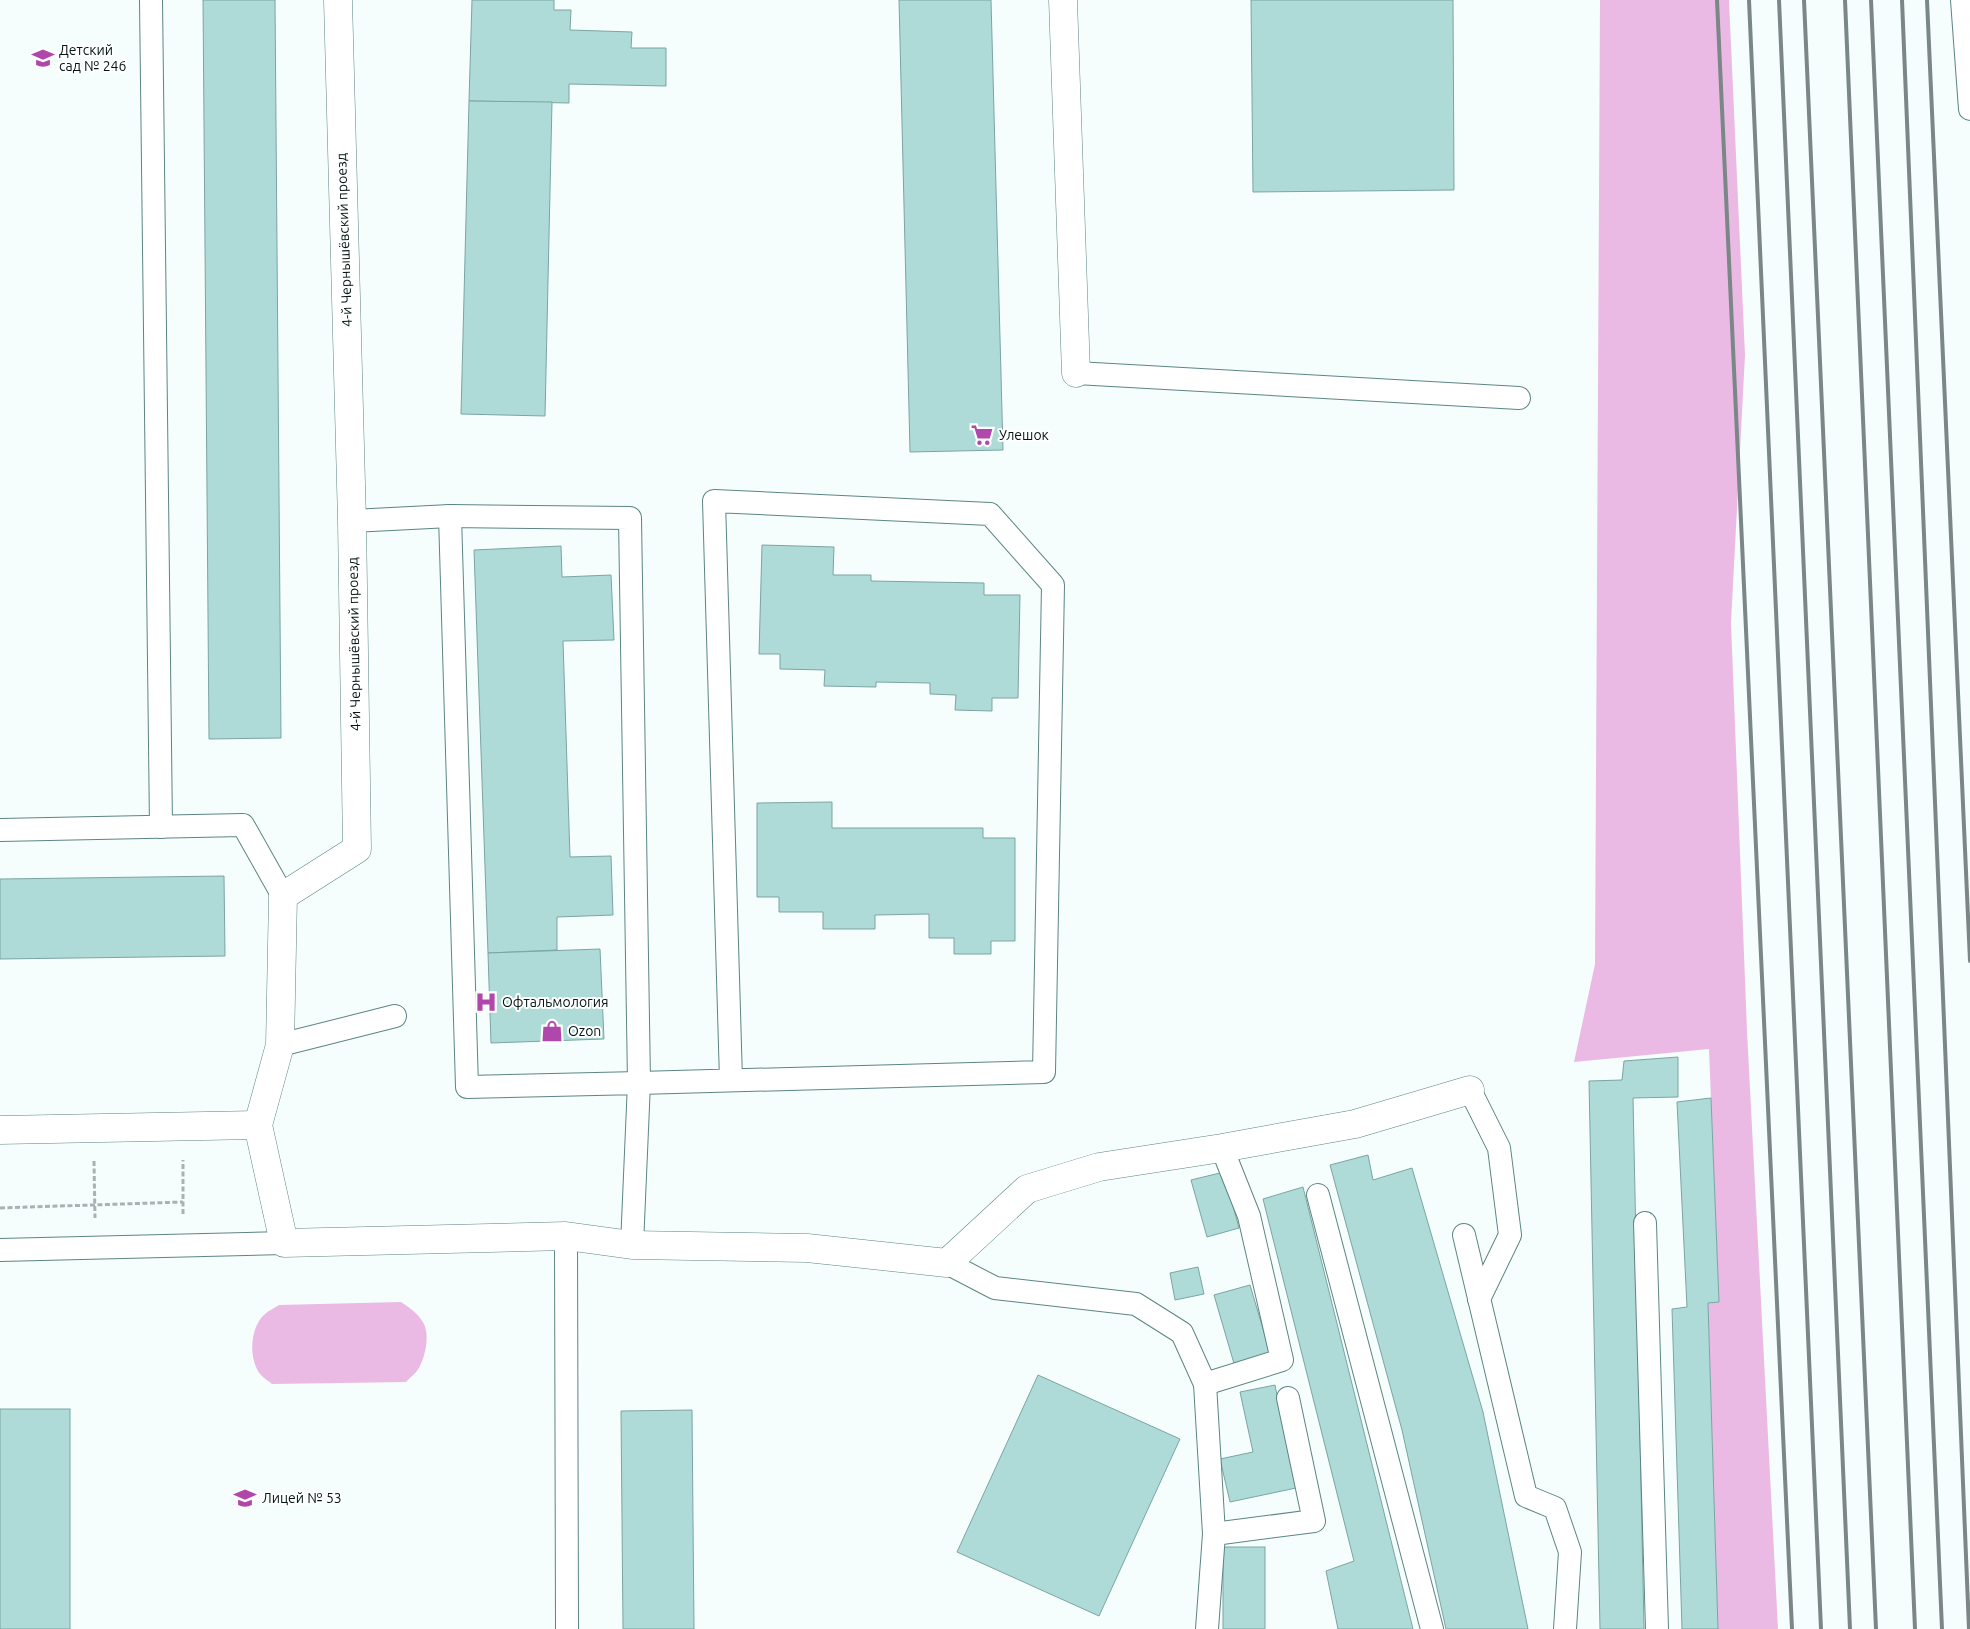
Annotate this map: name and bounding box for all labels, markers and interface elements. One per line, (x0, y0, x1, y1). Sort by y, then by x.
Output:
place label: Детский сад № 246 (59, 42, 127, 74)
school or university icon: Детский сад № 246 (30, 45, 56, 71)
street label: 4-й Чернышёвский проезд (333, 153, 355, 327)
supermarket icon: Улешок (969, 422, 995, 448)
place label: Улешок (999, 427, 1049, 443)
street label: 4-й Чернышёвский проезд (344, 557, 364, 731)
hospital icon: Офтальмология (473, 989, 499, 1015)
place label: Офтальмология (502, 994, 609, 1010)
shop icon: Ozon (539, 1018, 565, 1044)
place label: Ozon (568, 1023, 601, 1039)
school or university icon: Лицей № 53 (232, 1485, 258, 1511)
place label: Лицей № 53 (262, 1490, 342, 1506)

